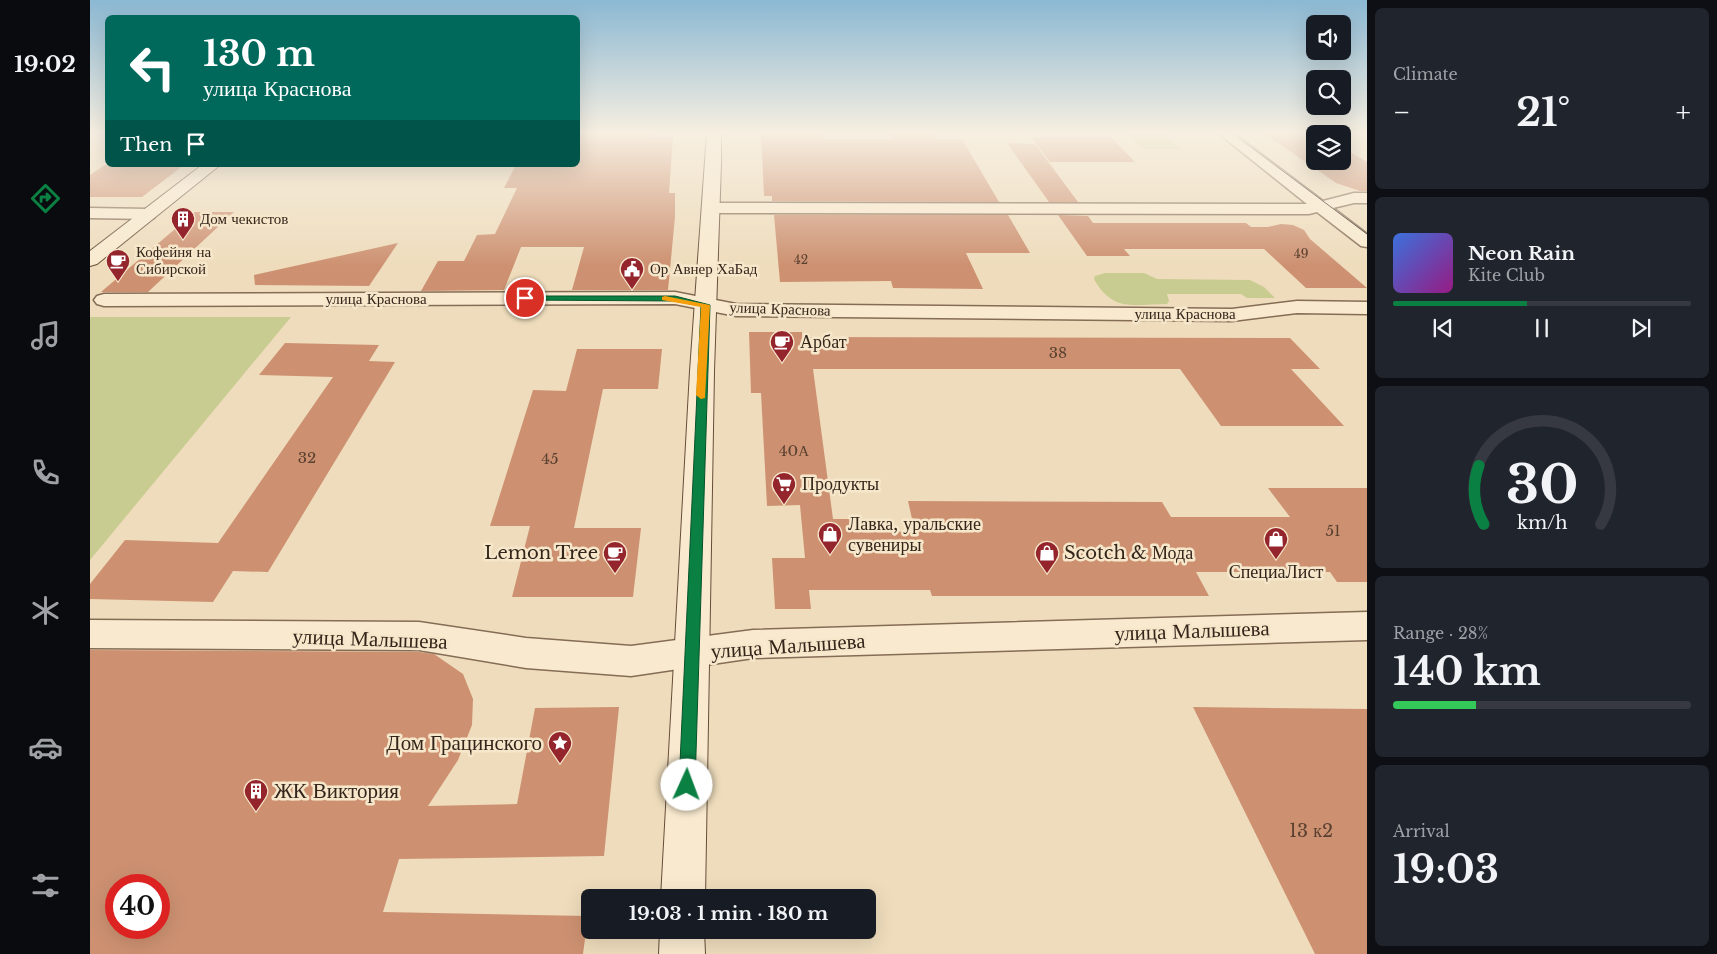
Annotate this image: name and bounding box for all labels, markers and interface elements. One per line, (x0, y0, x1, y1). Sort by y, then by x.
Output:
map controls (1306, 15, 1351, 170)
button: sound (1306, 15, 1351, 60)
text: 130 m (203, 32, 315, 75)
icon: left (120, 35, 185, 100)
text: 19:02 (14, 51, 76, 78)
text: Climate (1393, 64, 1458, 84)
button: search (1306, 70, 1351, 115)
text: улица Краснова (203, 75, 351, 102)
text: 21° (1516, 89, 1570, 136)
text: − (1393, 95, 1411, 130)
text: + (1676, 95, 1691, 130)
button: layers (1306, 125, 1351, 170)
icon: arrive (182, 130, 210, 158)
text: Then (120, 133, 172, 156)
icon: directions (28, 181, 63, 216)
building icon: Дом чекистов (170, 206, 196, 240)
place label: Дом чекистов (200, 209, 288, 228)
place label: Кофейня на Сибирской (136, 242, 211, 278)
text: Neon Rain (1468, 242, 1575, 265)
house number: 49 (1294, 246, 1308, 261)
cafe icon: Кофейня на Сибирской (105, 248, 131, 282)
house number: 42 (794, 252, 808, 267)
public building icon: Ор Авнер ХаБад (619, 256, 645, 290)
place label: Ор Авнер ХаБад (650, 259, 758, 278)
text: Kite Club (1468, 265, 1545, 285)
pin (504, 277, 546, 319)
icon: arrive (511, 284, 539, 312)
street label: улица Краснова (325, 289, 427, 308)
street label: улица Краснова (729, 297, 831, 320)
street label: улица Краснова (1134, 304, 1236, 323)
icon: previous (1429, 314, 1457, 342)
icon: pause (1528, 314, 1556, 342)
icon: next (1627, 314, 1655, 342)
icon: music (28, 318, 63, 353)
cafe icon: Арбат (769, 329, 795, 363)
place label: Арбат (800, 331, 847, 353)
house number: 38 (1049, 343, 1067, 362)
house number: 40А (779, 441, 809, 460)
house number: 32 (298, 448, 316, 467)
house number: 45 (541, 449, 559, 468)
text: 30 (1506, 453, 1578, 517)
icon: phone (28, 455, 63, 490)
supermarket icon: Продукты (771, 471, 797, 505)
place label: Продукты (802, 473, 879, 495)
text: km/h (1517, 512, 1567, 534)
place label: Лавка, уральские сувениры (848, 513, 981, 556)
shop icon: Лавка, уральские сувениры (817, 521, 843, 555)
house number: 51 (1325, 521, 1341, 540)
shop icon: СпециаЛист (1263, 526, 1289, 560)
cafe icon: Lemon Tree (602, 540, 628, 574)
shop icon: Scotch & Мода (1034, 540, 1060, 574)
place label: Lemon Tree (484, 542, 598, 564)
place label: Scotch & Мода (1064, 542, 1193, 564)
place label: СпециаЛист (1229, 561, 1323, 583)
icon: climate (28, 593, 63, 628)
street label: улица Малышева (1114, 615, 1271, 647)
street label: улица Малышева (292, 623, 449, 655)
text: Range · 28% (1393, 623, 1488, 643)
street label: улица Малышева (710, 628, 867, 664)
text: 140 km (1393, 648, 1541, 695)
icon: car (28, 730, 63, 765)
place label: Дом Грацинского (386, 730, 542, 756)
place icon: Дом Грацинского (547, 730, 573, 764)
position arrow (660, 758, 712, 810)
building icon: ЖК Виктория (243, 778, 269, 812)
place label: ЖК Виктория (274, 778, 399, 804)
house number: 13 к2 (1289, 820, 1333, 842)
text: Arrival (1393, 821, 1450, 841)
text: 19:03 (1393, 846, 1499, 893)
icon: filters (28, 868, 63, 903)
speed limit sign: 40 (105, 874, 170, 939)
text: 19:03 · 1 min · 180 m (629, 902, 828, 925)

